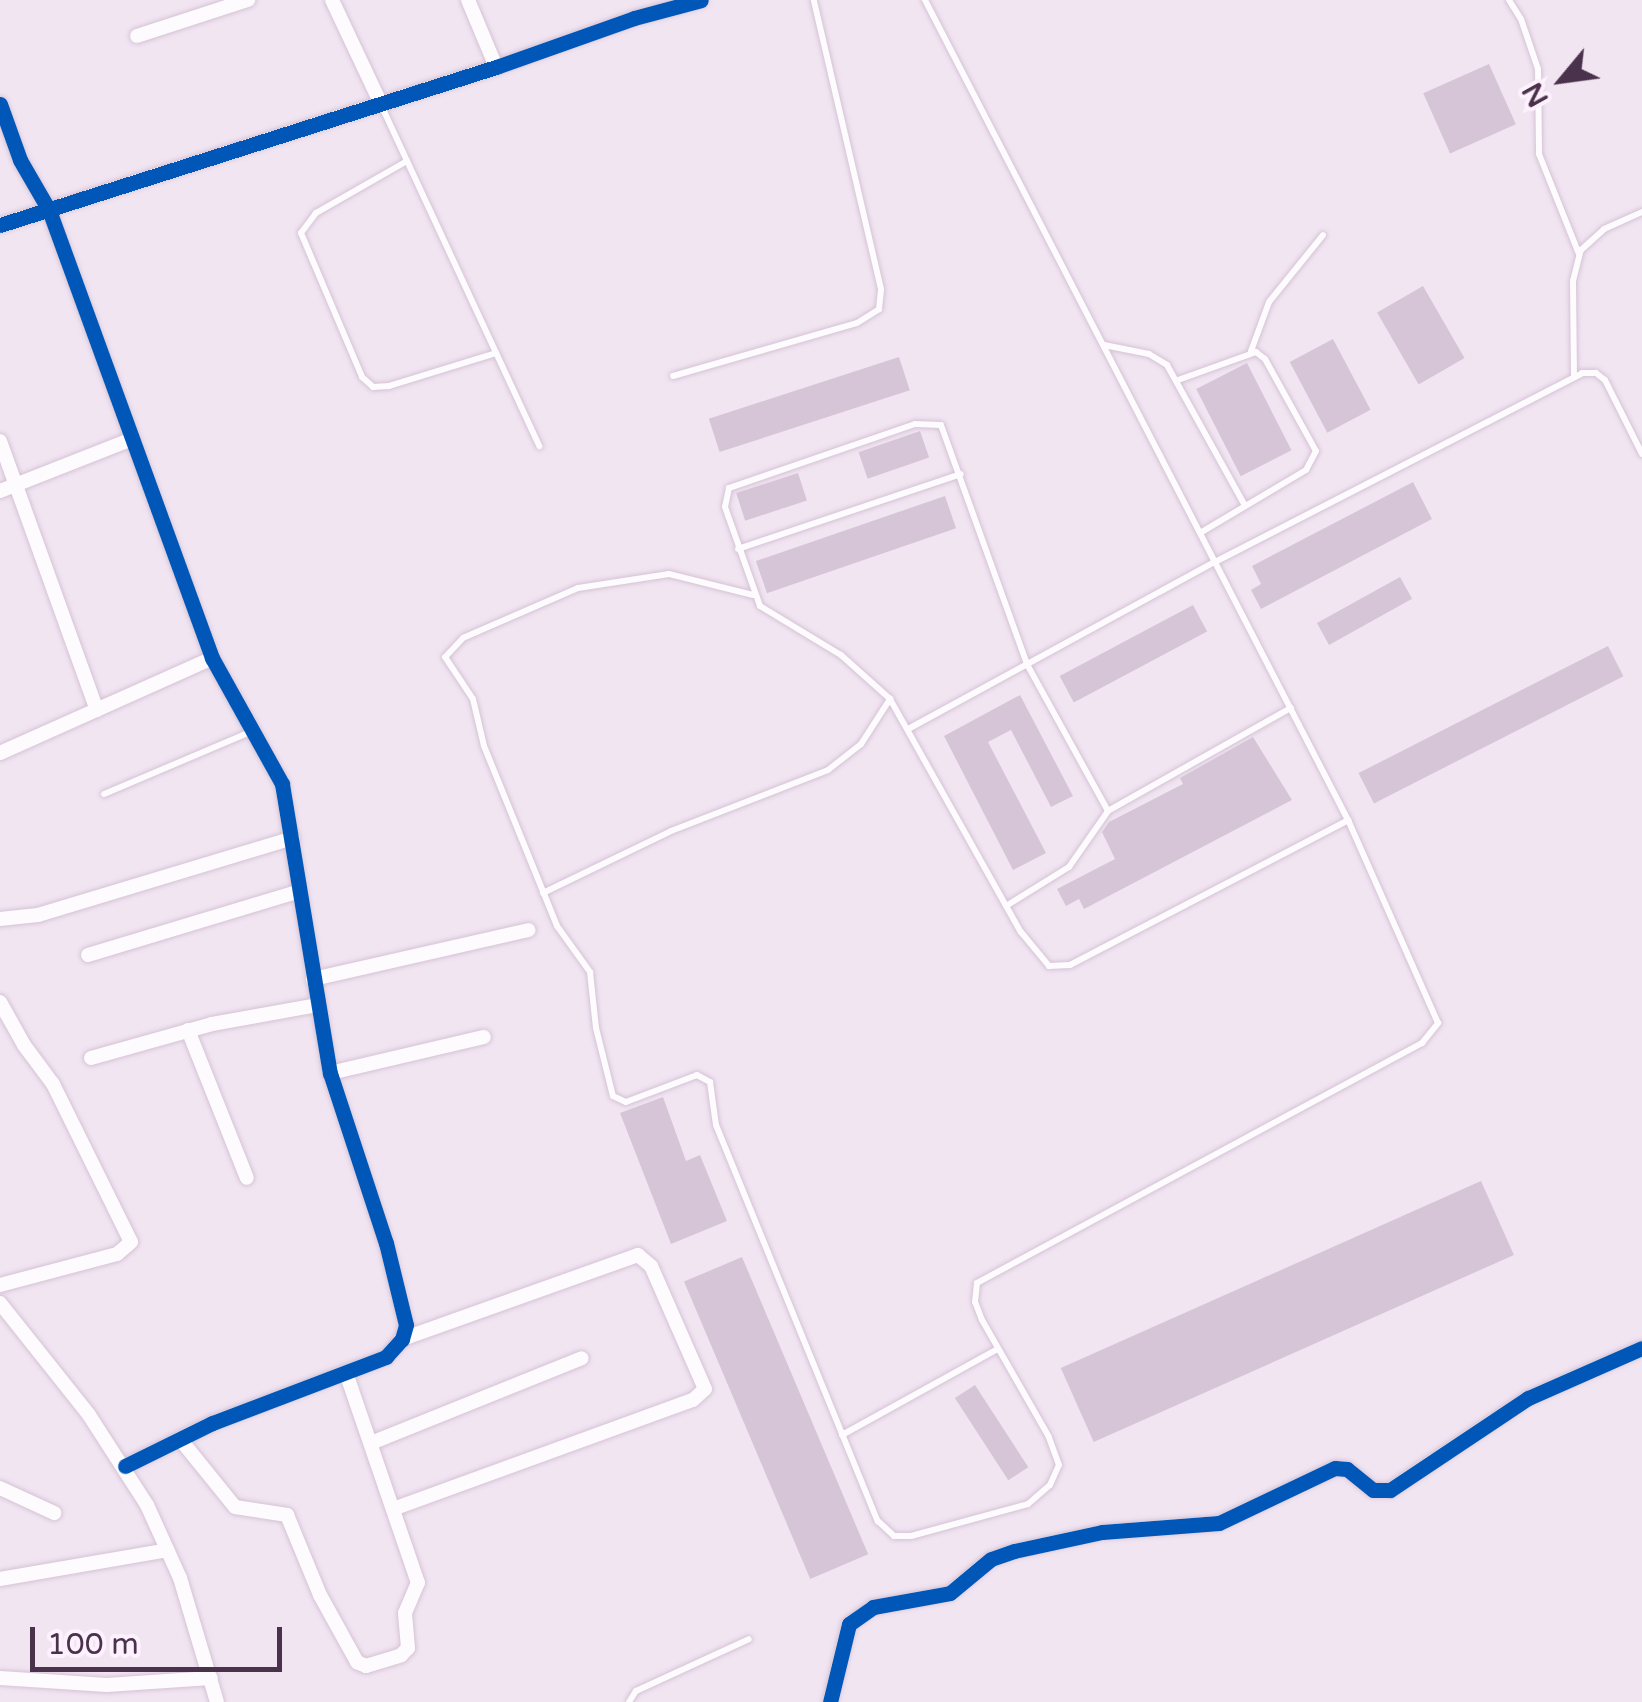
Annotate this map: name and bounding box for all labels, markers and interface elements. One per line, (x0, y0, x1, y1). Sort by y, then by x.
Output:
north arrow (1512, 30, 1612, 130)
text: N (1515, 76, 1556, 113)
scale bar (35, 1607, 288, 1669)
text: 100 m (47, 1626, 139, 1663)

